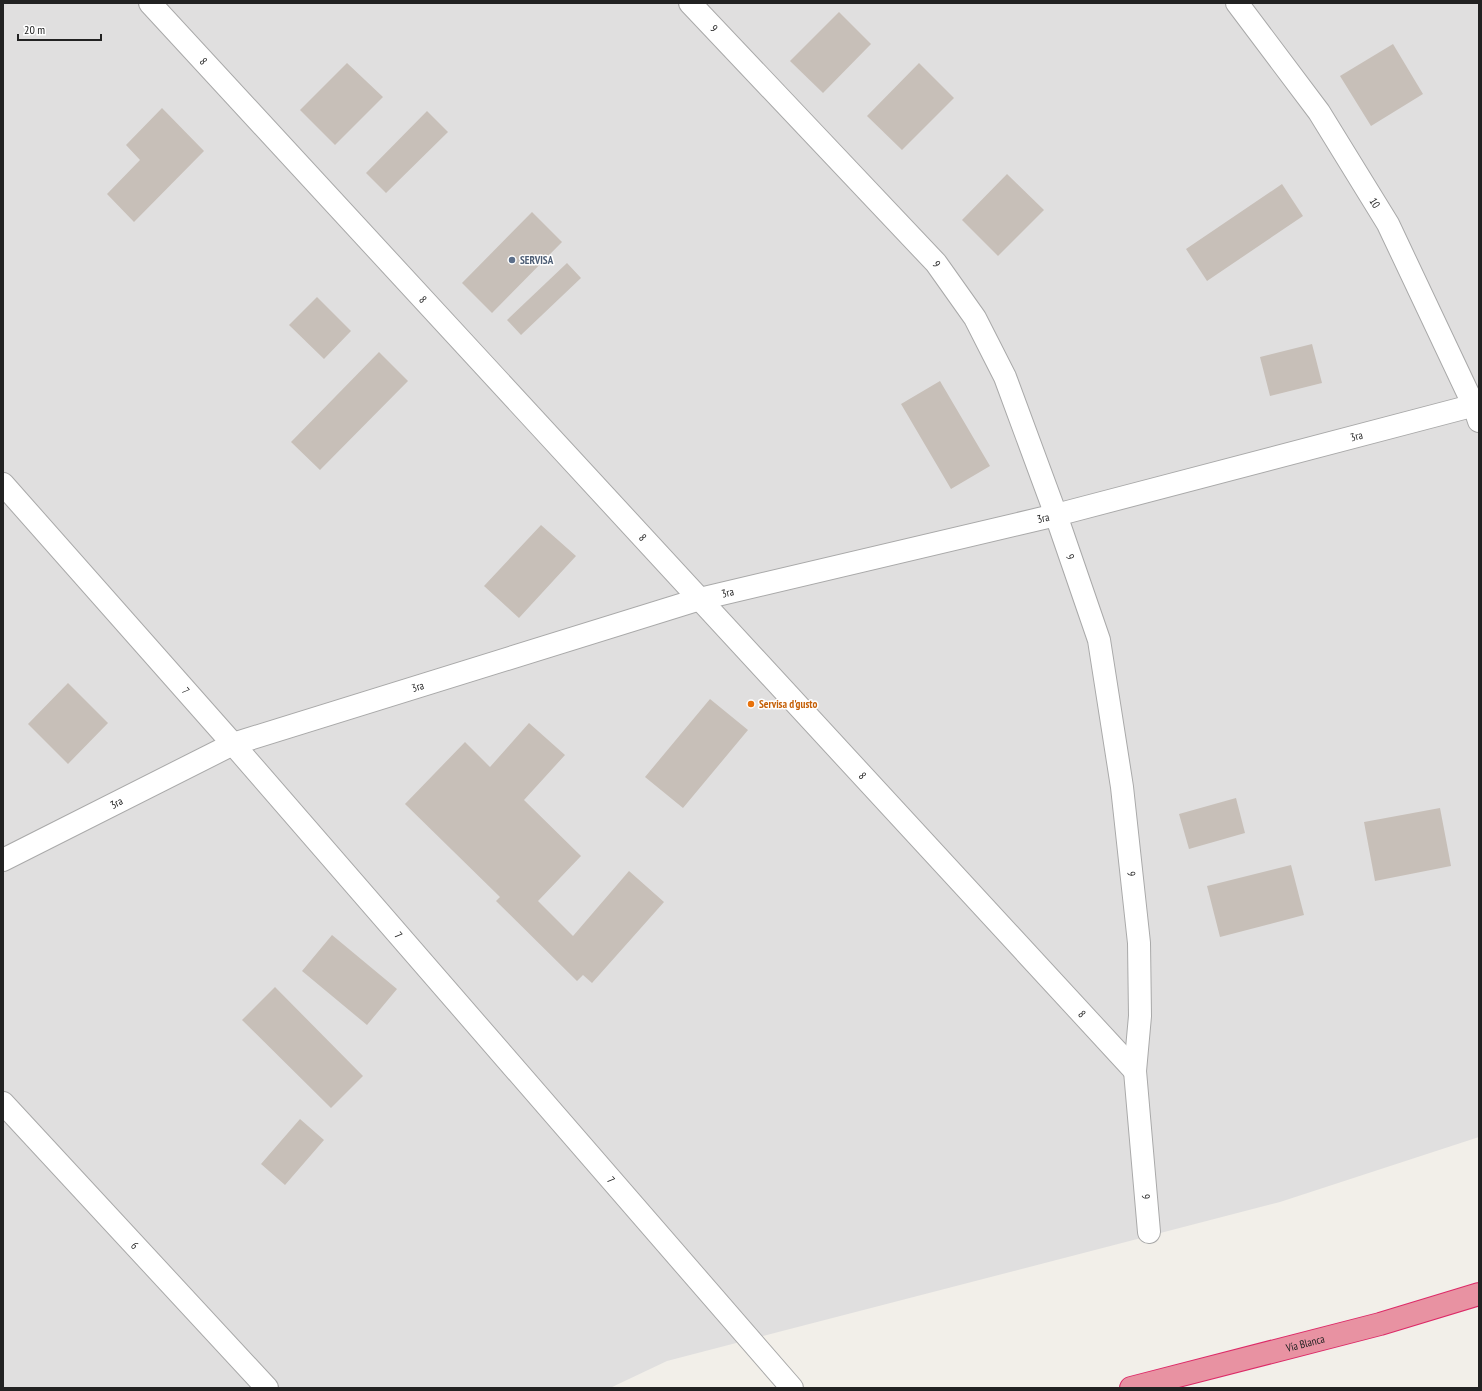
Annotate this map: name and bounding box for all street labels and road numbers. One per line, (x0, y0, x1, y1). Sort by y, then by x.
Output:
street label: 9 (707, 22, 721, 35)
street label: 8 (197, 55, 210, 68)
street label: 10 (1366, 195, 1383, 211)
street label: 9 (929, 258, 944, 270)
street label: 8 (416, 293, 430, 306)
street label: 3ra (1349, 428, 1364, 444)
street label: 3ra (1035, 510, 1051, 526)
street label: 8 (636, 531, 650, 544)
street label: 9 (1063, 552, 1078, 562)
street label: 3ra (720, 584, 735, 601)
street label: 3ra (410, 678, 426, 695)
street label: 7 (179, 684, 193, 697)
street label: 8 (856, 769, 869, 782)
street label: 3ra (108, 794, 125, 812)
street label: 9 (1124, 871, 1139, 877)
street label: 7 (392, 929, 406, 941)
street label: 8 (1075, 1007, 1089, 1020)
street label: 7 (604, 1173, 618, 1186)
street label: 9 (1139, 1194, 1153, 1200)
street label: 6 (128, 1239, 142, 1252)
street label: Vía Blanca (1284, 1332, 1326, 1355)

